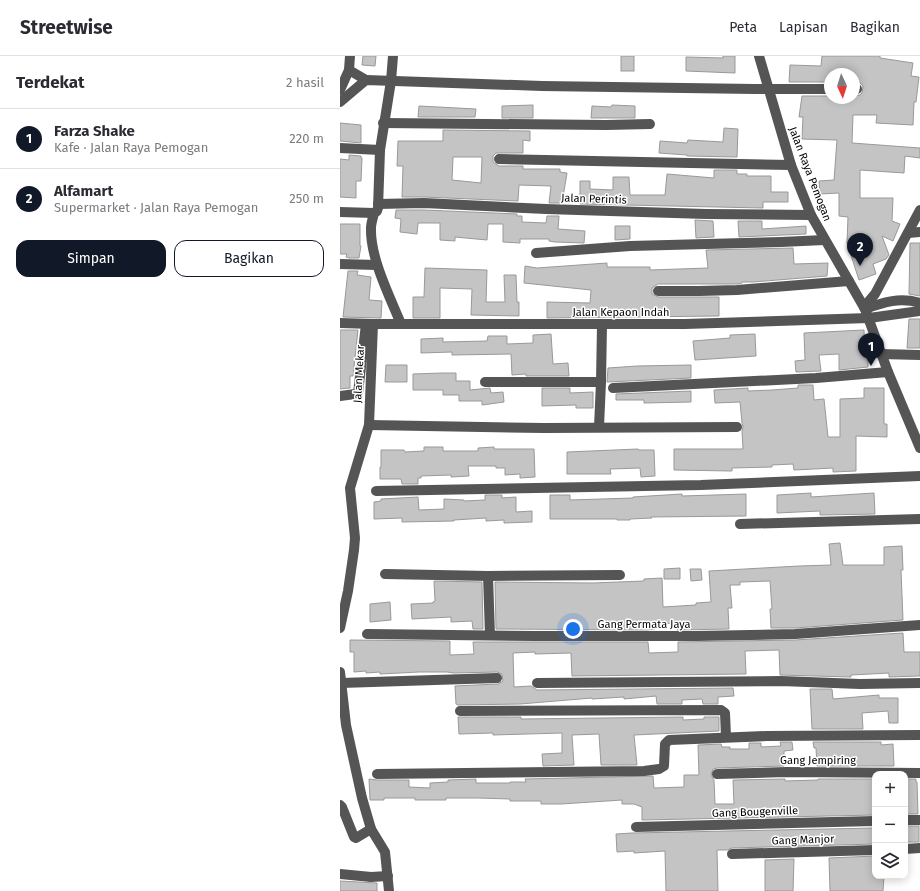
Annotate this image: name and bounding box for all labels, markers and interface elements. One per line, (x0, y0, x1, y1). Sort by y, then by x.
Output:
text: Streetwise (20, 16, 113, 39)
text: Peta (729, 19, 757, 36)
text: Lapisan (779, 19, 828, 36)
text: Bagikan (850, 19, 900, 36)
north arrow (824, 68, 860, 104)
text: Terdekat (16, 72, 85, 93)
text: 2 hasil (286, 75, 324, 90)
text: Farza Shake (54, 122, 135, 140)
street label: Jalan Raya Pemogan (786, 125, 834, 223)
text: 1 (26, 131, 32, 146)
text: 220 m (289, 131, 324, 146)
text: Kafe · Jalan Raya Pemogan (54, 140, 208, 155)
text: Alfamart (54, 182, 113, 200)
text: 2 (26, 191, 32, 206)
text: 250 m (289, 191, 324, 206)
street label: Jalan Perintis (561, 191, 627, 207)
text: Supermarket · Jalan Raya Pemogan (54, 200, 258, 215)
pin: 2 (847, 233, 873, 266)
button: Simpan (16, 240, 166, 277)
button: Bagikan (174, 240, 324, 277)
street label: Jalan Kepaon Indah (573, 306, 669, 319)
pin: 1 (858, 333, 884, 366)
street label: Jalan Mekar (351, 344, 367, 403)
street label: Gang Permata Jaya (598, 618, 690, 631)
your location (563, 619, 583, 639)
street label: Gang Jempiring (780, 754, 856, 767)
map controls (872, 771, 908, 879)
button: + (872, 771, 908, 807)
street label: Gang Bougenville (712, 804, 798, 820)
button: − (872, 807, 908, 843)
street label: Gang Manjor (771, 832, 835, 848)
button: layers (872, 843, 908, 879)

